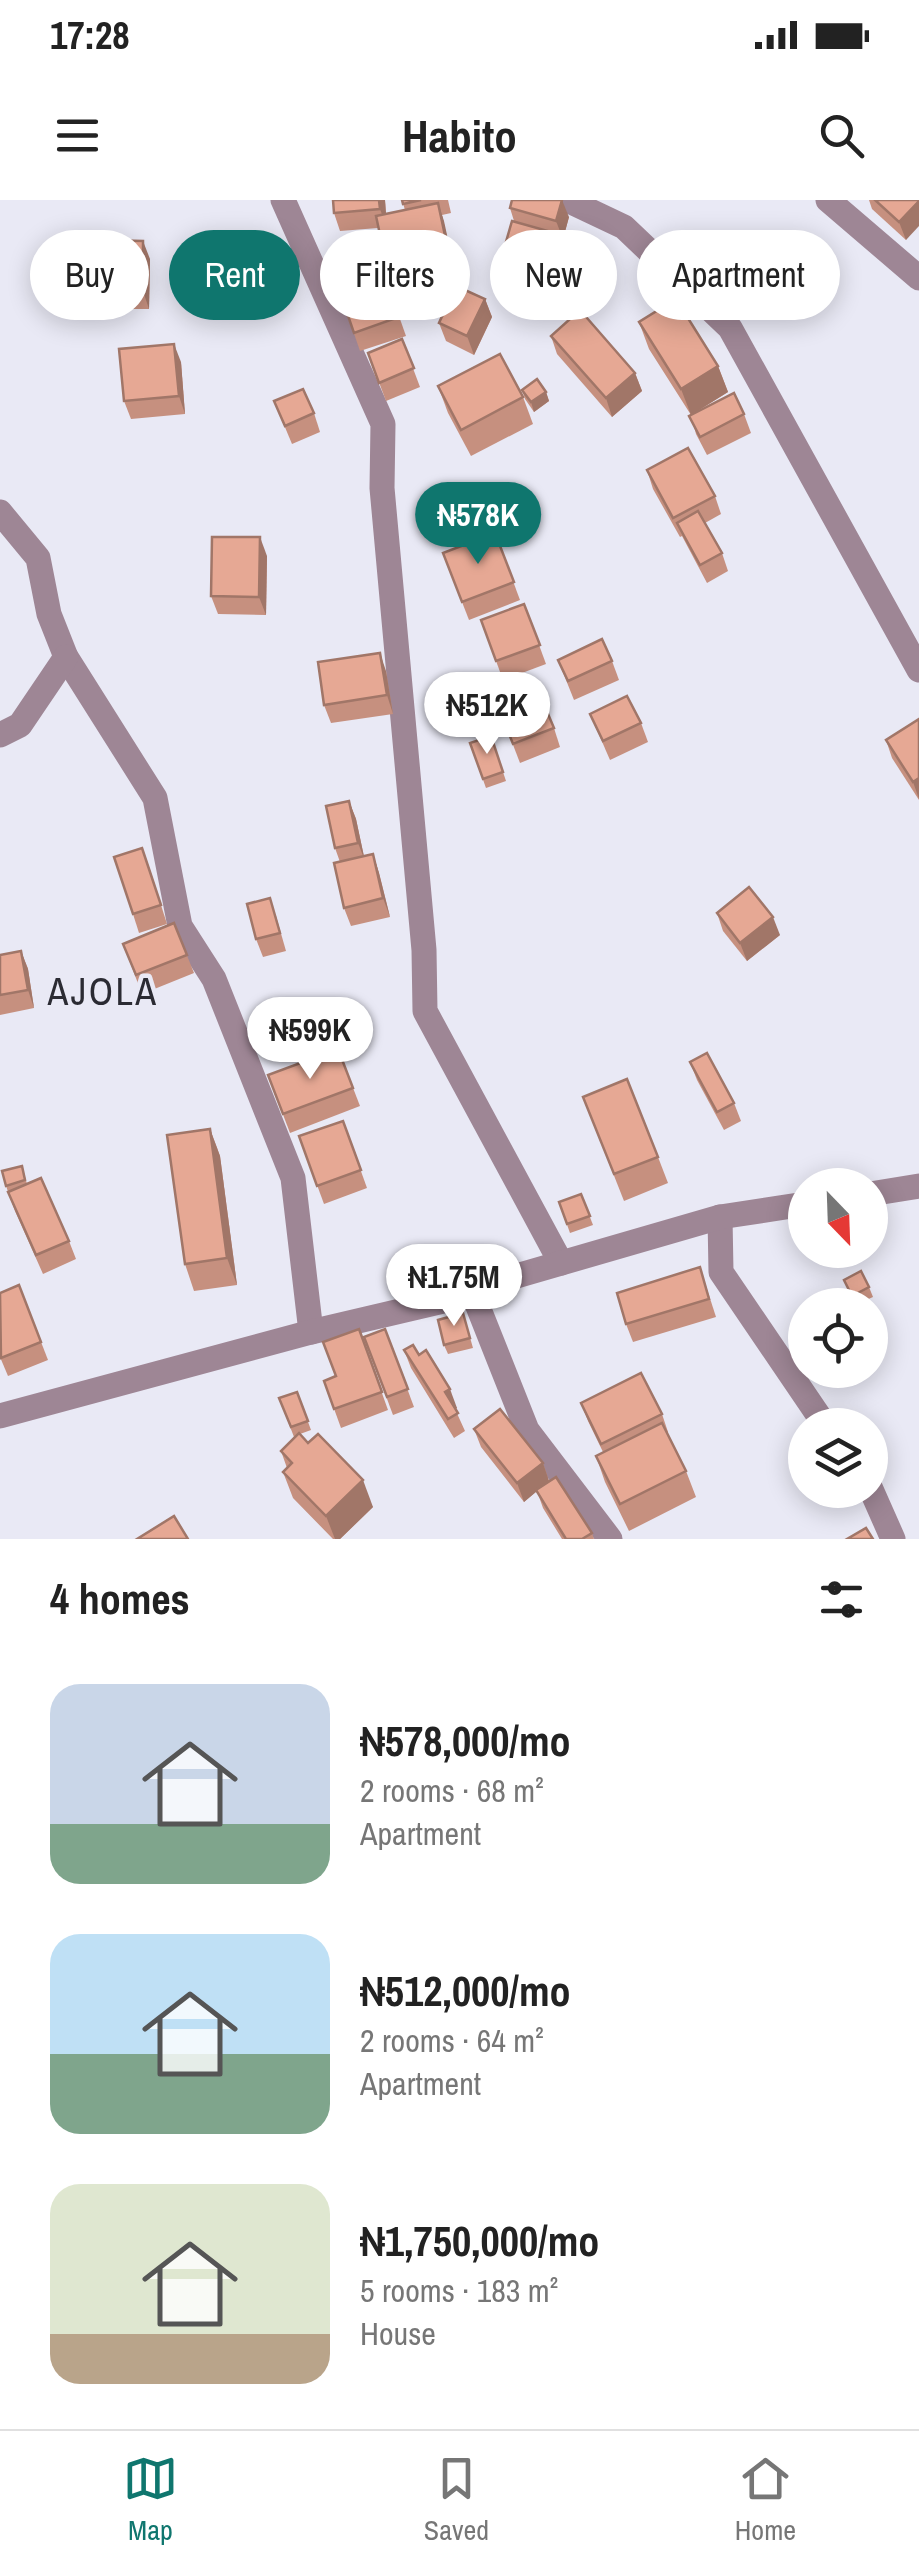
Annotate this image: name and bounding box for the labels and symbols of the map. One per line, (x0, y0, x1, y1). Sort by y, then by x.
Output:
pin: ₦578K (408, 482, 548, 567)
pin: ₦512K (417, 672, 557, 757)
district label: AJOLA (46, 966, 159, 1017)
pin: ₦599K (240, 997, 380, 1082)
north arrow (788, 1168, 888, 1268)
pin: ₦1.75M (373, 1244, 535, 1329)

